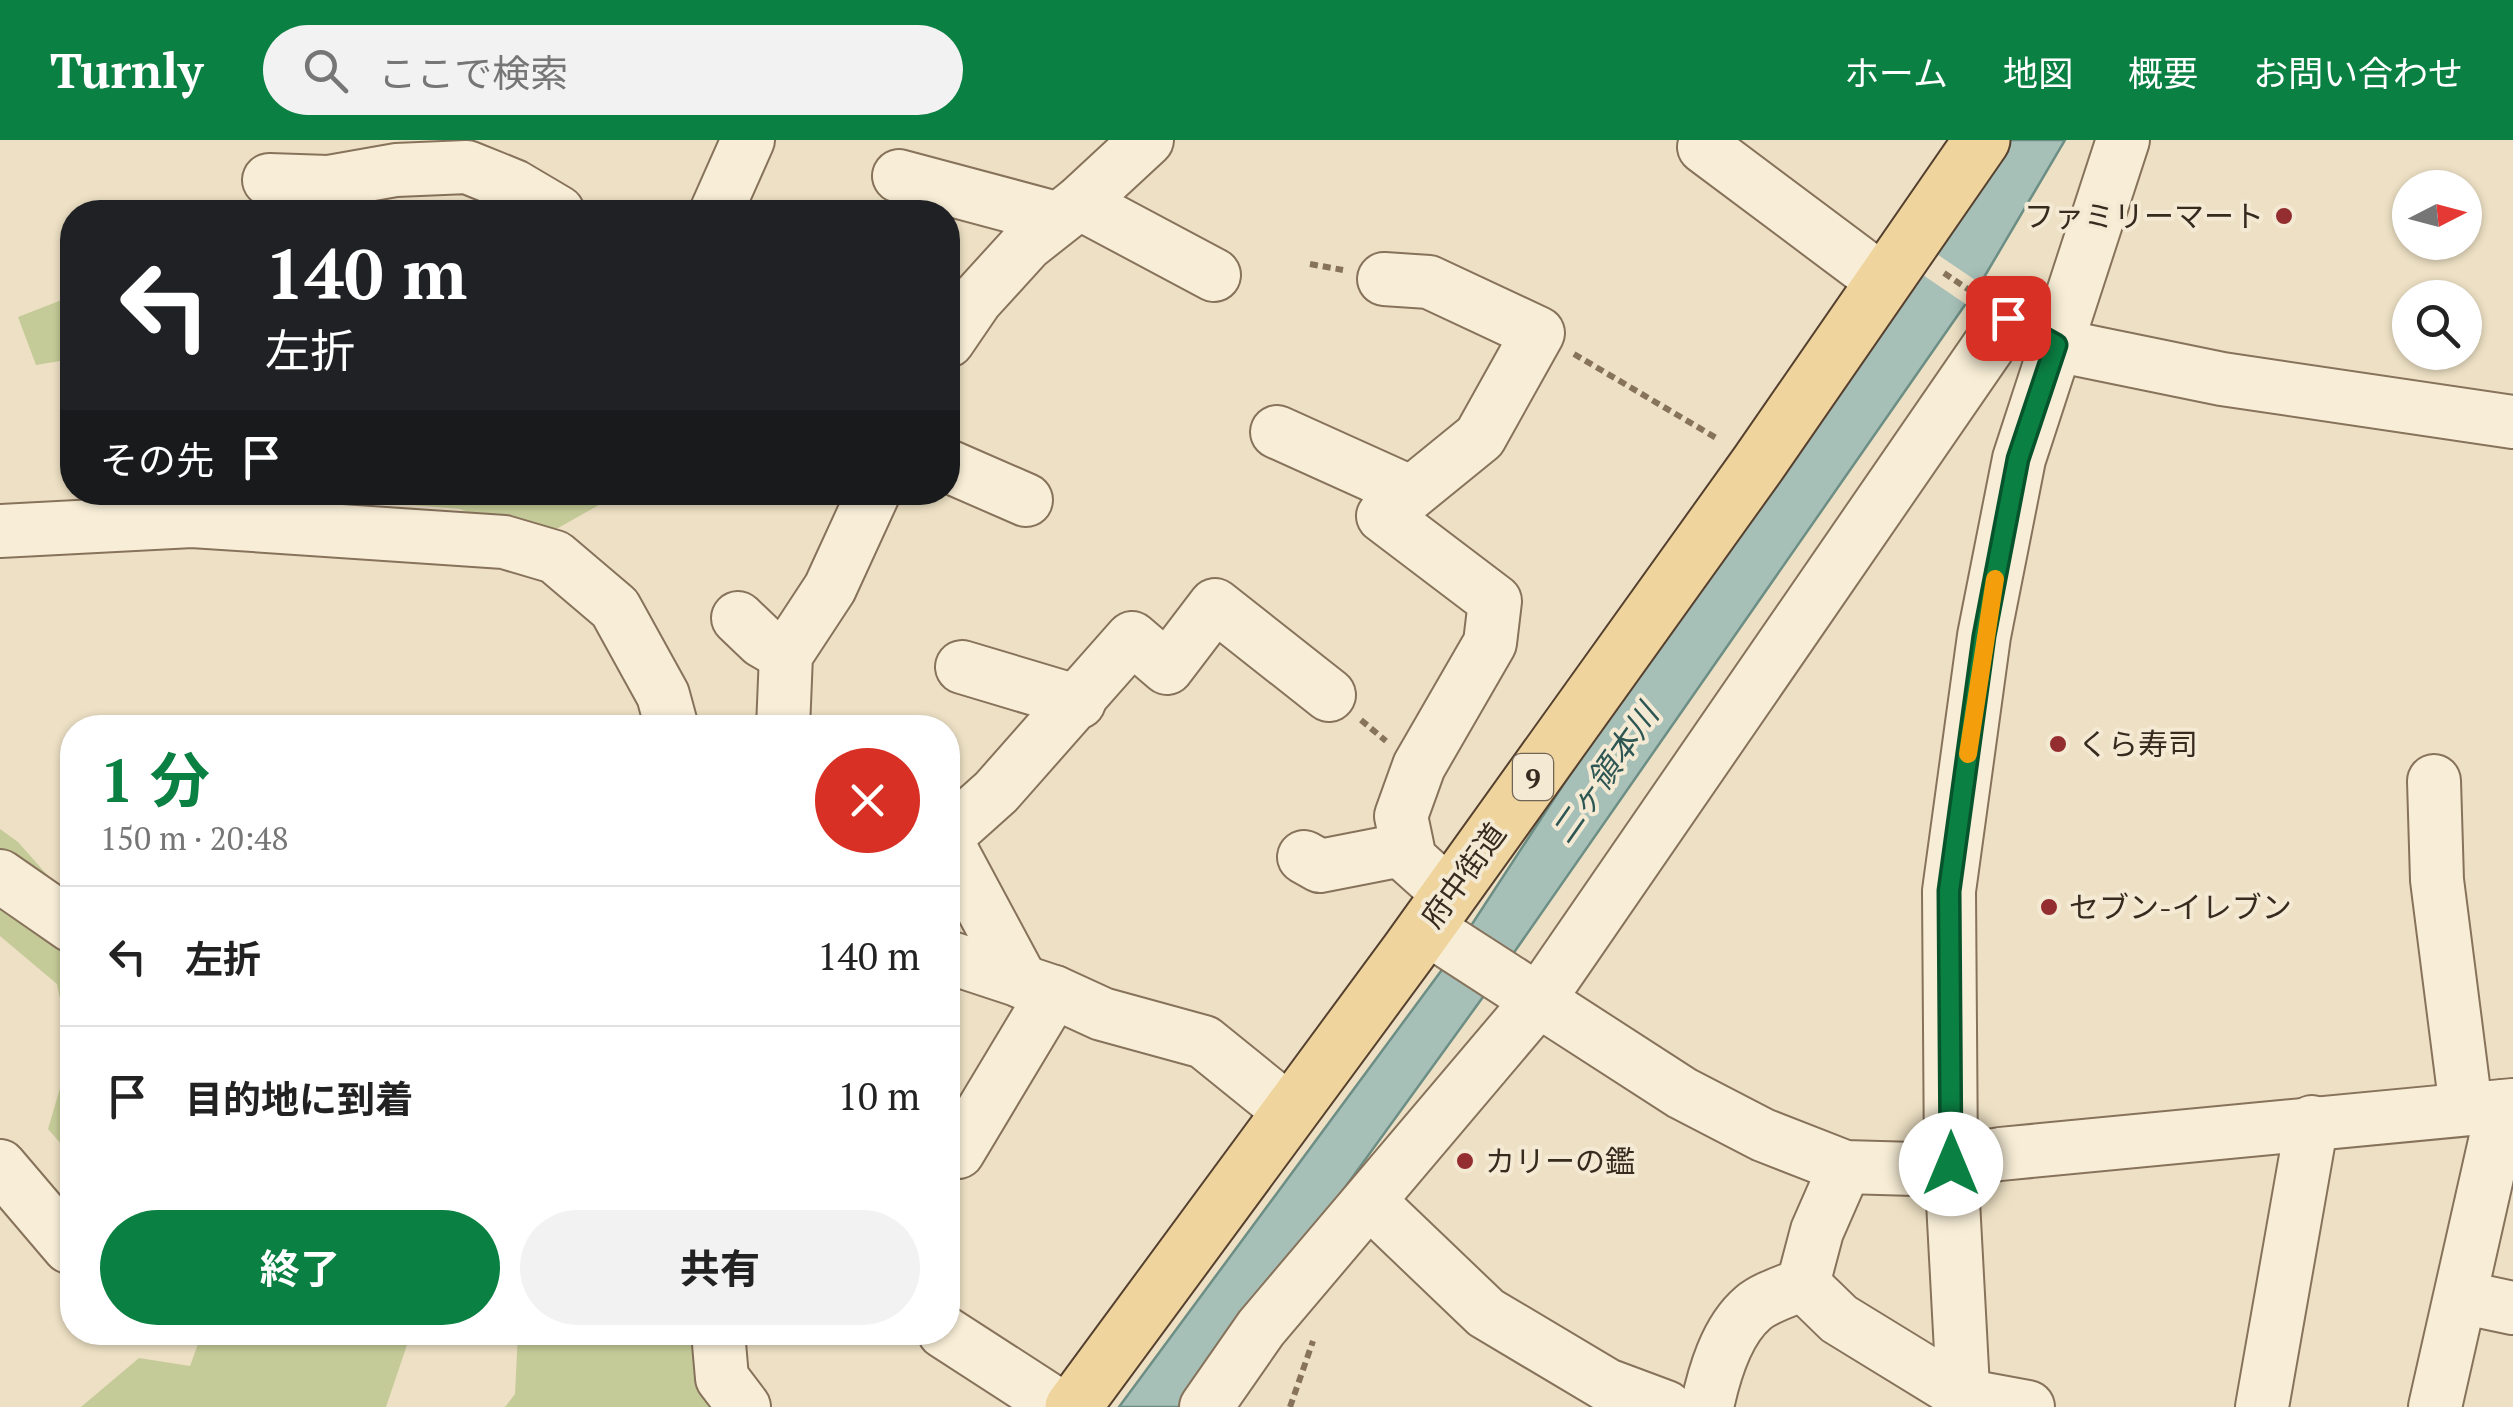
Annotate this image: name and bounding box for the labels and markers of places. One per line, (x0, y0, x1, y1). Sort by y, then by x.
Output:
place label: ファミリーマート (2024, 196, 2264, 236)
marker: ファミリーマート (2273, 205, 2295, 227)
pin (1966, 276, 2051, 361)
place label: くら寿司 (2078, 724, 2198, 764)
marker: くら寿司 (2047, 733, 2069, 755)
place label: セブン-イレブン (2069, 887, 2292, 927)
marker: セブン-イレブン (2038, 896, 2060, 918)
place label: カリーの鑑 (1485, 1141, 1635, 1181)
marker: カリーの鑑 (1454, 1150, 1476, 1172)

